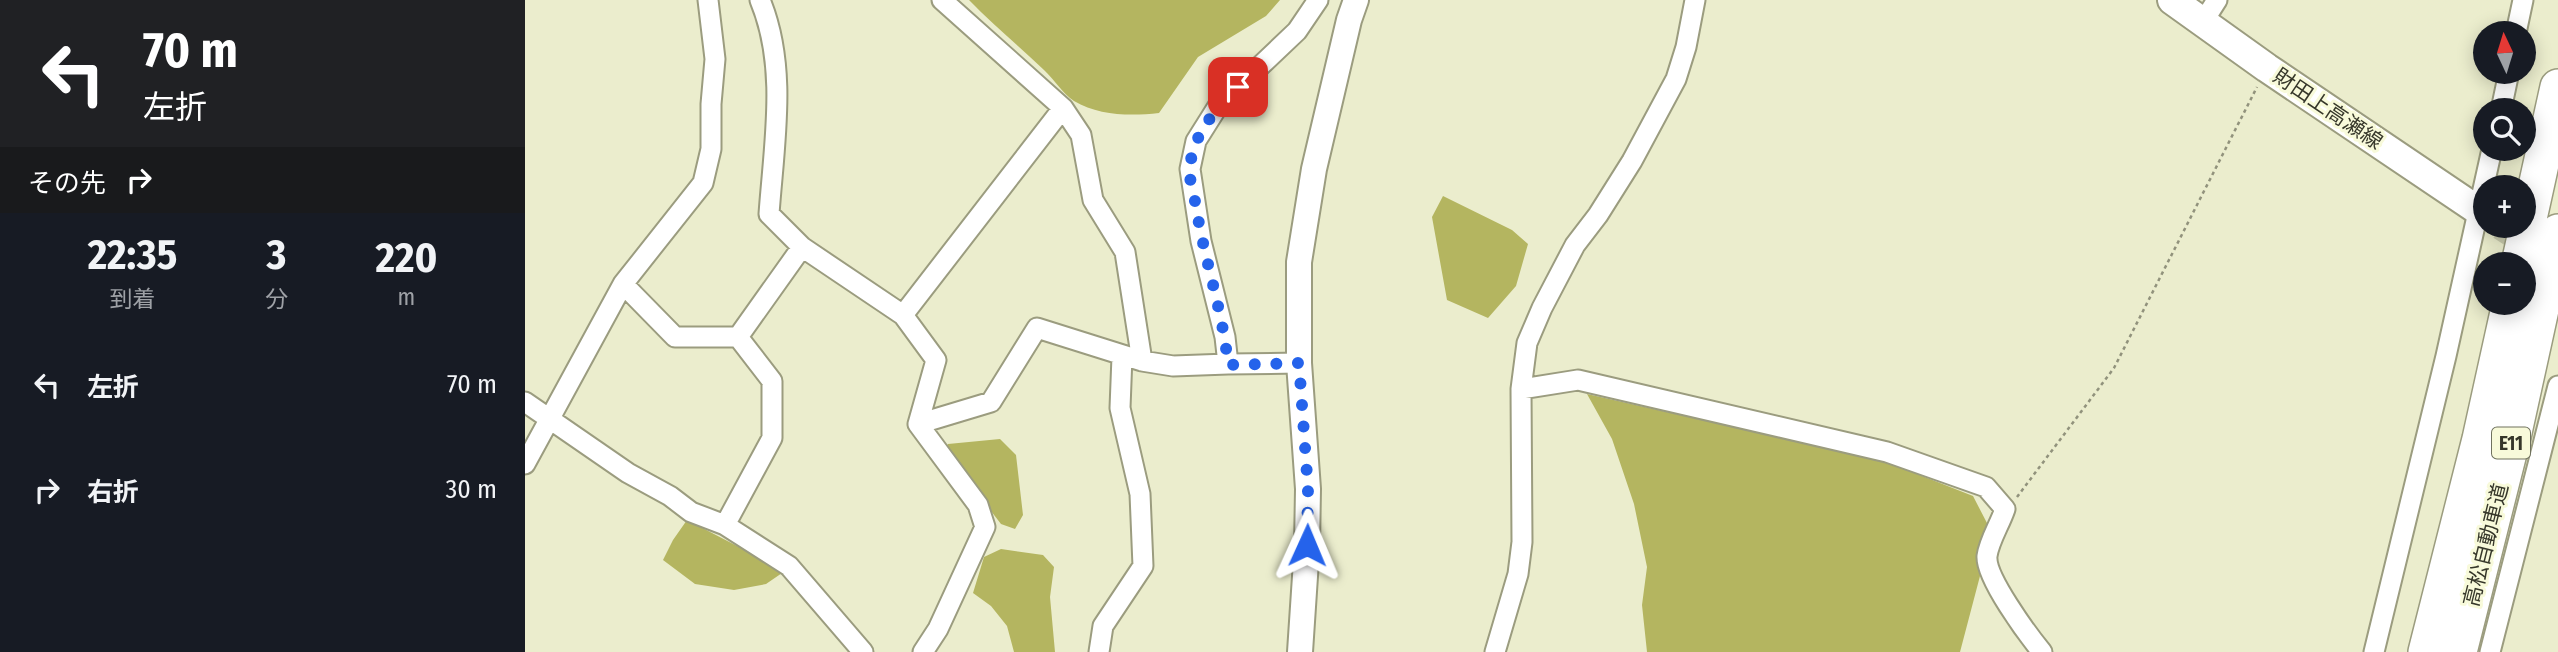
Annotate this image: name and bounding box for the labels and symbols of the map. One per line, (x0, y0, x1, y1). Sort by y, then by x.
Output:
north arrow (2473, 21, 2536, 84)
pin (1208, 57, 1268, 117)
street label: 財田上高瀬線 (2269, 63, 2387, 155)
road number: E11 (2492, 428, 2530, 458)
street label: 高松自動車道 (2458, 481, 2514, 609)
position arrow (1270, 508, 1344, 582)

